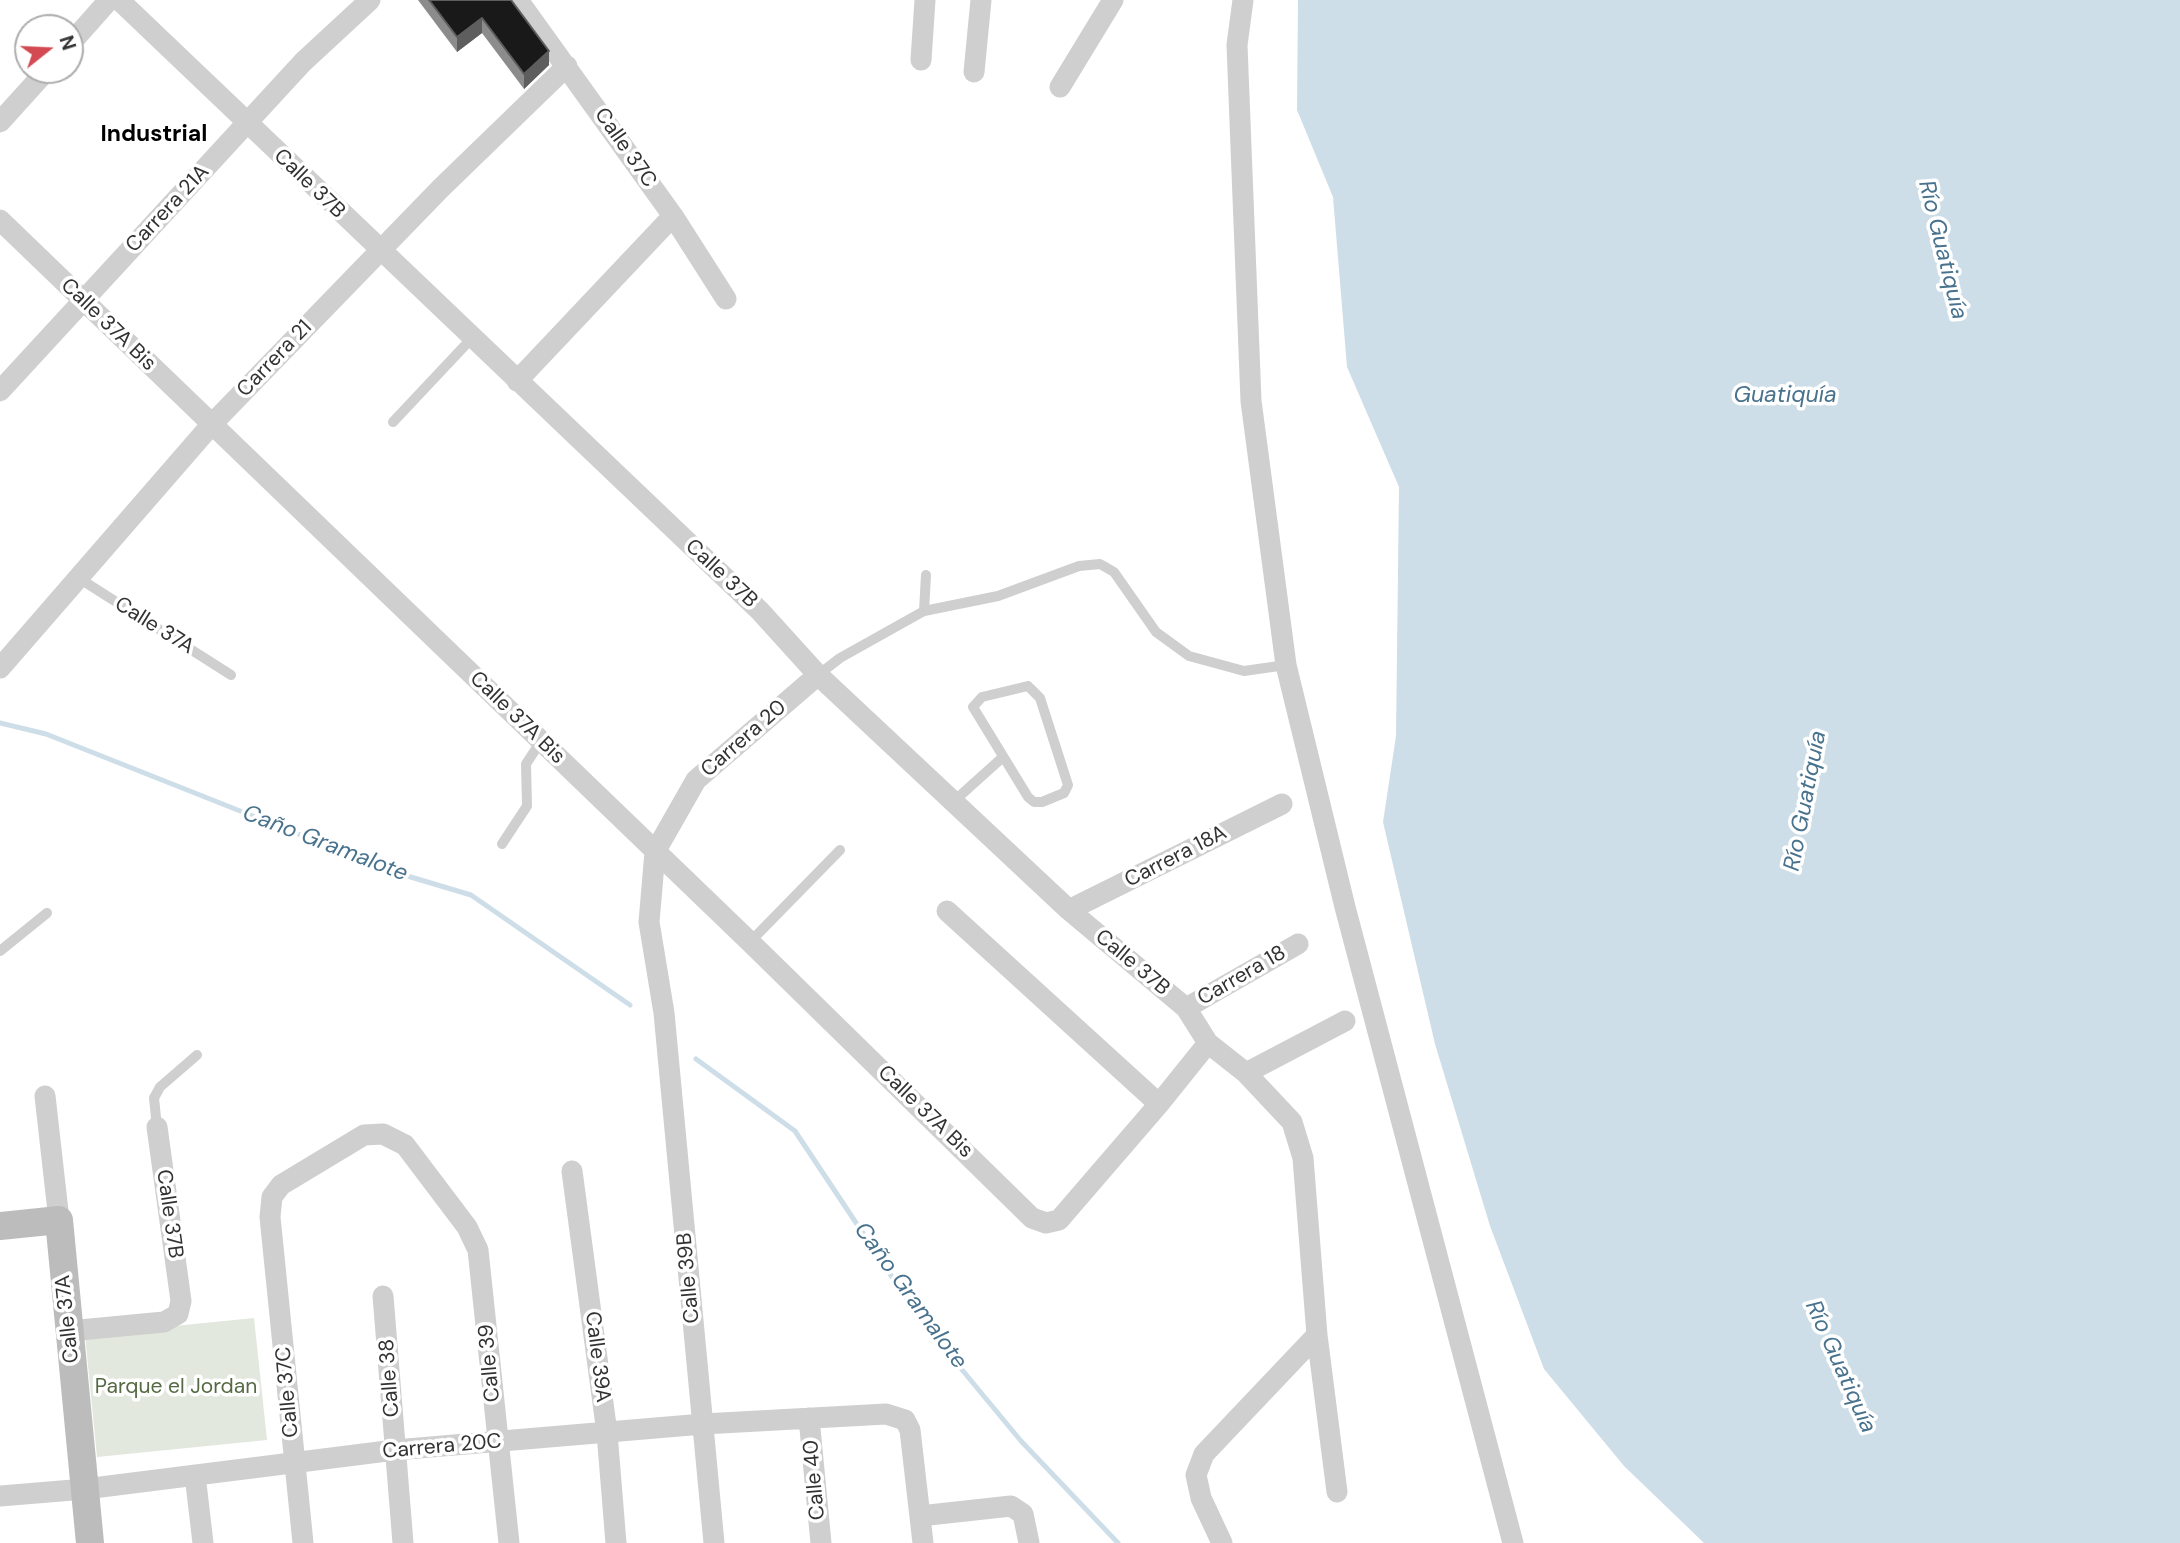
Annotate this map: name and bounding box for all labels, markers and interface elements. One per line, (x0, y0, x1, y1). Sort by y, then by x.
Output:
north arrow (14, 14, 84, 84)
text: N (54, 33, 82, 53)
street label: Calle 37C (589, 103, 661, 193)
district label: Industrial (101, 121, 207, 149)
street label: Calle 37B (268, 144, 350, 224)
street label: Carrera 21A (121, 160, 215, 258)
water label: Río Guatiquía (1911, 178, 1973, 322)
street label: Calle 37A Bis (55, 273, 161, 377)
street label: Carrera 21 (232, 315, 318, 403)
water label: Guatiquía (1733, 382, 1837, 410)
street label: Calle 37B (680, 534, 762, 614)
street label: Calle 37A (110, 592, 198, 660)
street label: Calle 37A Bis (464, 666, 570, 770)
street label: Carrera 20 (696, 695, 792, 783)
water label: Río Guatiquía (1779, 729, 1833, 873)
water label: Caño Gramalote (239, 800, 411, 888)
street label: Carrera 18A (1121, 821, 1231, 893)
street label: Calle 37B (1090, 925, 1174, 1001)
street label: Carrera 18 (1193, 941, 1291, 1011)
street label: Calle 37A Bis (872, 1060, 978, 1164)
street label: Calle 37B (150, 1168, 188, 1260)
water label: Caño Gramalote (848, 1217, 972, 1375)
street label: Calle 39B (672, 1232, 706, 1324)
street label: Calle 37A (51, 1274, 85, 1364)
water label: Río Guatiquía (1798, 1296, 1882, 1438)
street label: Calle 39A (579, 1310, 615, 1404)
street label: Calle 39 (474, 1323, 506, 1403)
street label: Calle 38 (375, 1338, 405, 1418)
street label: Calle 37C (271, 1346, 305, 1438)
park label: Parque el Jordan (95, 1374, 257, 1400)
street label: Carrera 20C (381, 1429, 503, 1465)
street label: Calle 40 (799, 1439, 831, 1521)

